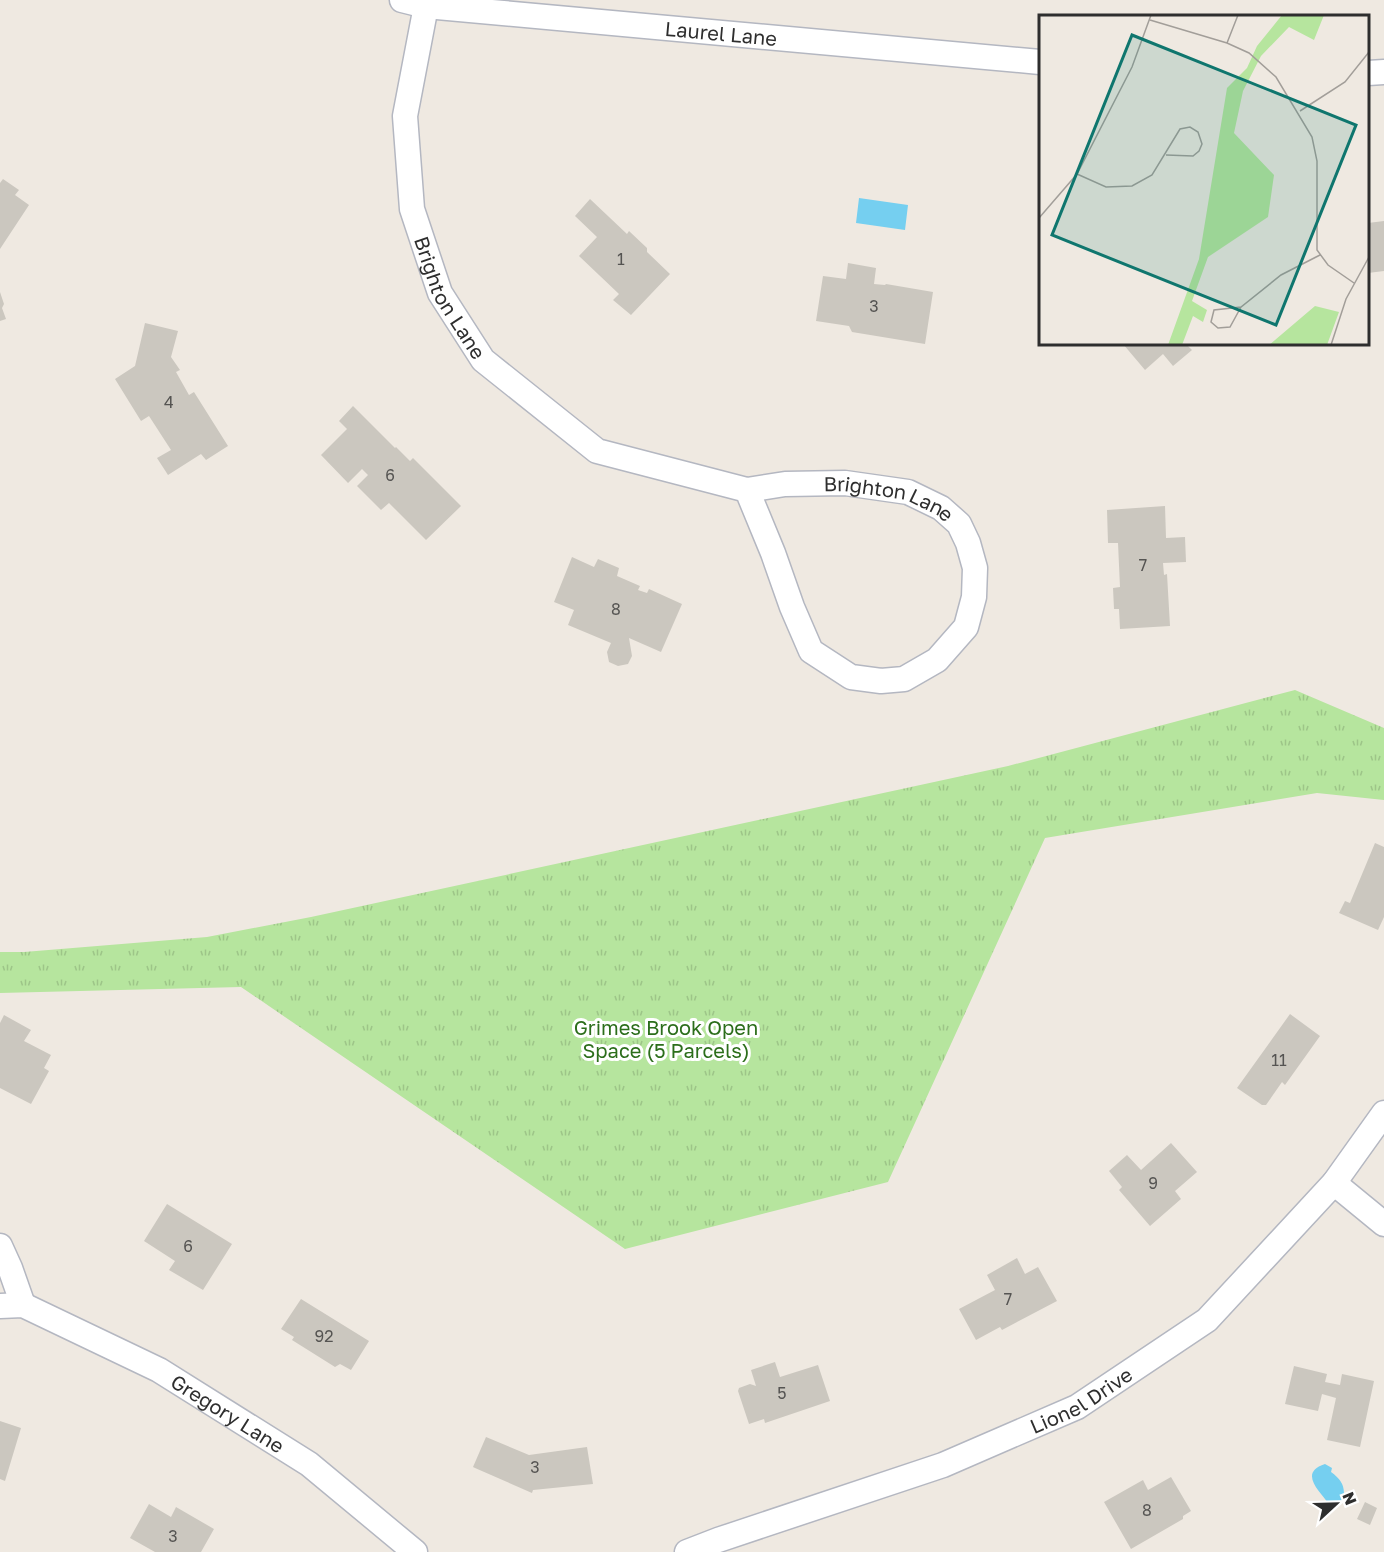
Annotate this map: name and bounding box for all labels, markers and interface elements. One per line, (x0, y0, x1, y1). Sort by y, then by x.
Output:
inset map (1039, 15, 1369, 345)
street label: Laurel Lane (664, 16, 778, 50)
street label: Brighton Lane (410, 233, 491, 363)
house number: 1 (617, 249, 625, 269)
house number: 3 (869, 296, 879, 316)
house number: 4 (164, 392, 174, 412)
house number: 6 (385, 465, 395, 485)
street label: Brighton Lane (823, 471, 959, 526)
house number: 7 (1139, 555, 1147, 575)
house number: 8 (611, 599, 621, 619)
park label: Grimes Brook Open Space (5 Parcels) (574, 1015, 758, 1062)
house number: 11 (1271, 1050, 1287, 1070)
house number: 9 (1148, 1173, 1158, 1193)
house number: 6 (183, 1236, 193, 1256)
house number: 7 (1004, 1289, 1012, 1309)
house number: 92 (315, 1326, 333, 1346)
street label: Lionel Drive (1026, 1362, 1136, 1438)
street label: Gregory Lane (167, 1369, 289, 1458)
house number: 5 (777, 1383, 787, 1403)
house number: 3 (530, 1457, 540, 1477)
north arrow (1306, 1474, 1366, 1534)
text: N (1338, 1489, 1361, 1508)
house number: 8 (1142, 1500, 1152, 1520)
house number: 3 (168, 1526, 178, 1546)

